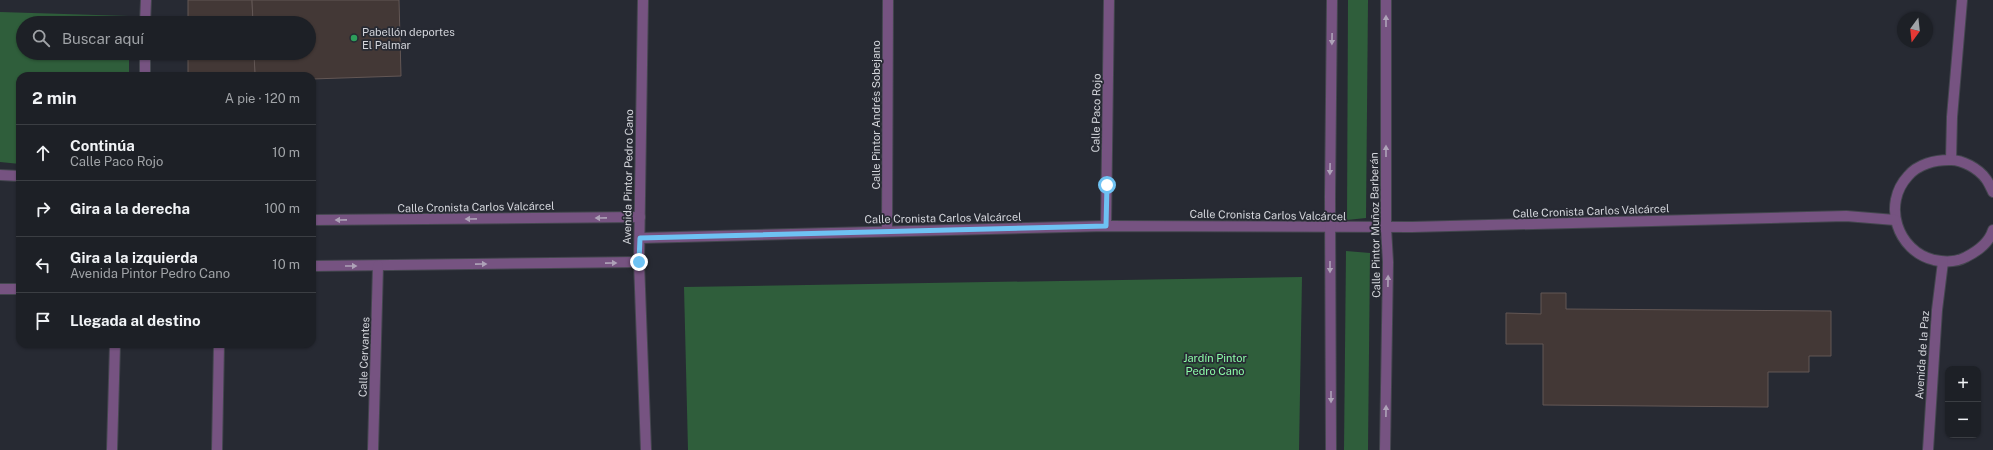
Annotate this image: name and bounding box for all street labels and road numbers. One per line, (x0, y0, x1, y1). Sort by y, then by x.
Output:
street label: Calle Pintor Andrés Sobejano (870, 40, 882, 190)
street label: Calle Paco Rojo (1089, 73, 1103, 153)
street label: Avenida Pintor Pedro Cano (621, 109, 635, 245)
street label: Calle Pintor Muñoz Barberán (1368, 152, 1382, 298)
street label: Calle Cronista Carlos Valcárcel (397, 200, 555, 214)
street label: Calle Cronista Carlos Valcárcel (1512, 202, 1670, 220)
street label: Calle Cronista Carlos Valcárcel (1189, 208, 1347, 222)
street label: Calle Cronista Carlos Valcárcel (864, 211, 1022, 225)
street label: Avenida de la Paz (1913, 310, 1931, 400)
street label: Calle Cervantes (357, 316, 371, 397)

